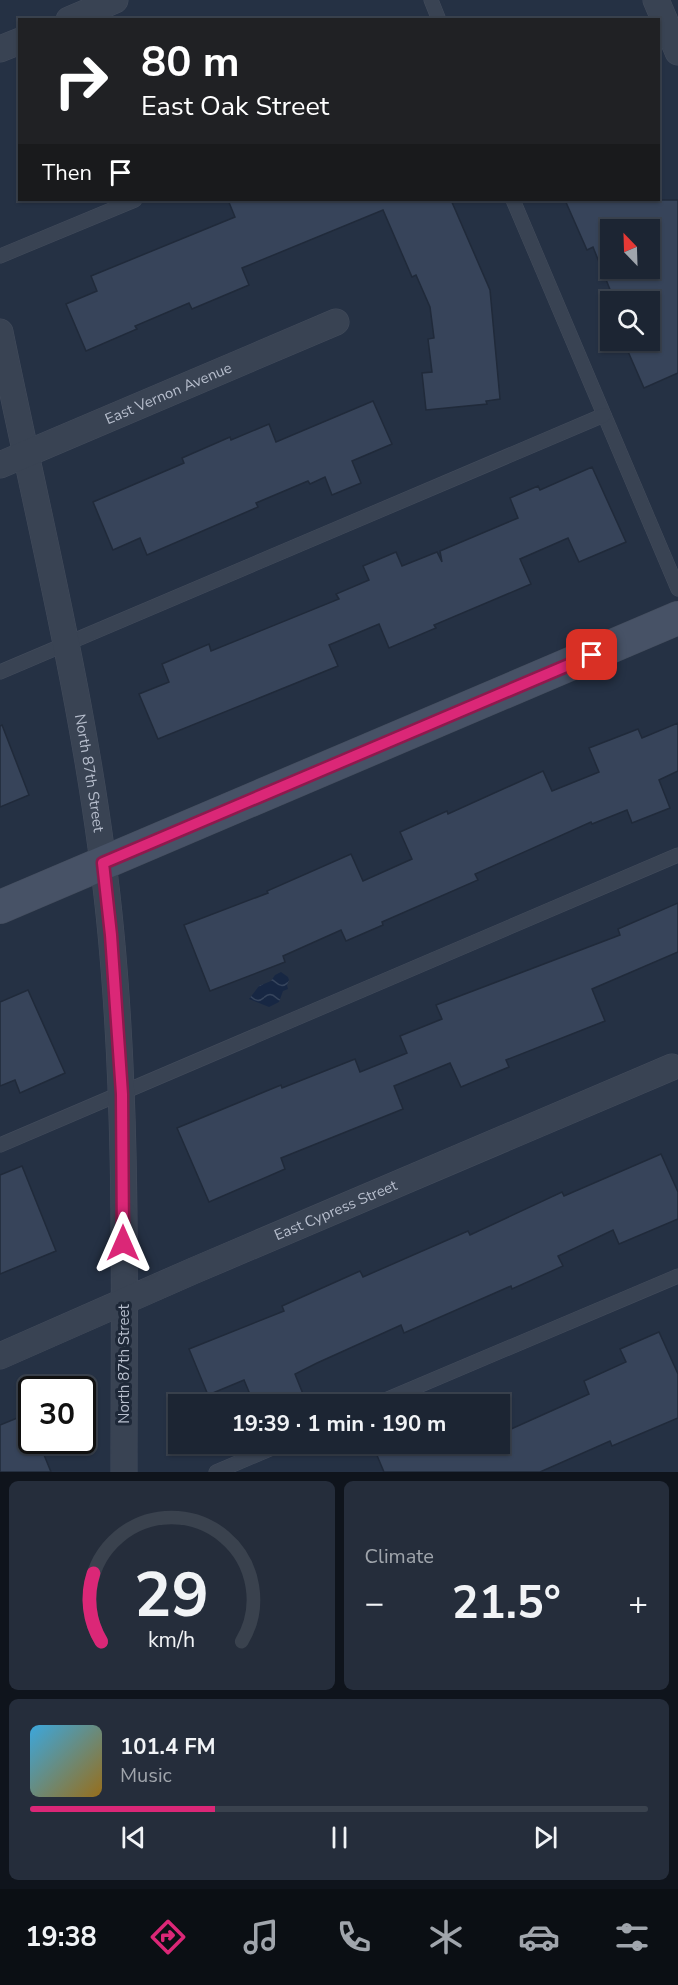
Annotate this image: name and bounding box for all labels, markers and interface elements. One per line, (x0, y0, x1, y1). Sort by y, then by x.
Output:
text: 80 m (141, 34, 240, 91)
icon: right (42, 42, 120, 120)
text: East Oak Street (141, 88, 329, 125)
icon: arrive (104, 156, 137, 189)
text: Then (42, 158, 92, 188)
north arrow (600, 219, 660, 279)
map controls (600, 219, 660, 351)
button: search (600, 291, 660, 351)
street label: East Vernon Avenue (102, 357, 235, 429)
pin (566, 629, 617, 680)
icon: arrive (575, 638, 608, 671)
street label: North 87th Street (70, 712, 109, 834)
street label: East Cypress Street (271, 1175, 401, 1245)
position arrow (91, 1211, 155, 1275)
street label: North 87th Street (114, 1304, 134, 1424)
speed limit sign: 30 (18, 1376, 96, 1454)
text: 19:39 · 1 min · 190 m (232, 1409, 446, 1439)
text: Climate (365, 1543, 434, 1570)
text: 29 (134, 1553, 209, 1638)
text: 21.5° (452, 1573, 561, 1634)
text: − (365, 1581, 384, 1626)
text: + (628, 1581, 648, 1626)
text: km/h (148, 1626, 195, 1656)
text: 101.4 FM (120, 1732, 216, 1762)
text: Music (120, 1762, 172, 1789)
icon: previous (117, 1821, 150, 1854)
icon: pause (323, 1821, 356, 1854)
icon: next (529, 1821, 562, 1854)
icon: directions (147, 1916, 189, 1958)
icon: music (240, 1916, 282, 1958)
icon: phone (333, 1916, 375, 1958)
icon: climate (425, 1916, 467, 1958)
icon: car (518, 1916, 560, 1958)
icon: filters (611, 1916, 653, 1958)
text: 19:38 (25, 1919, 97, 1956)

